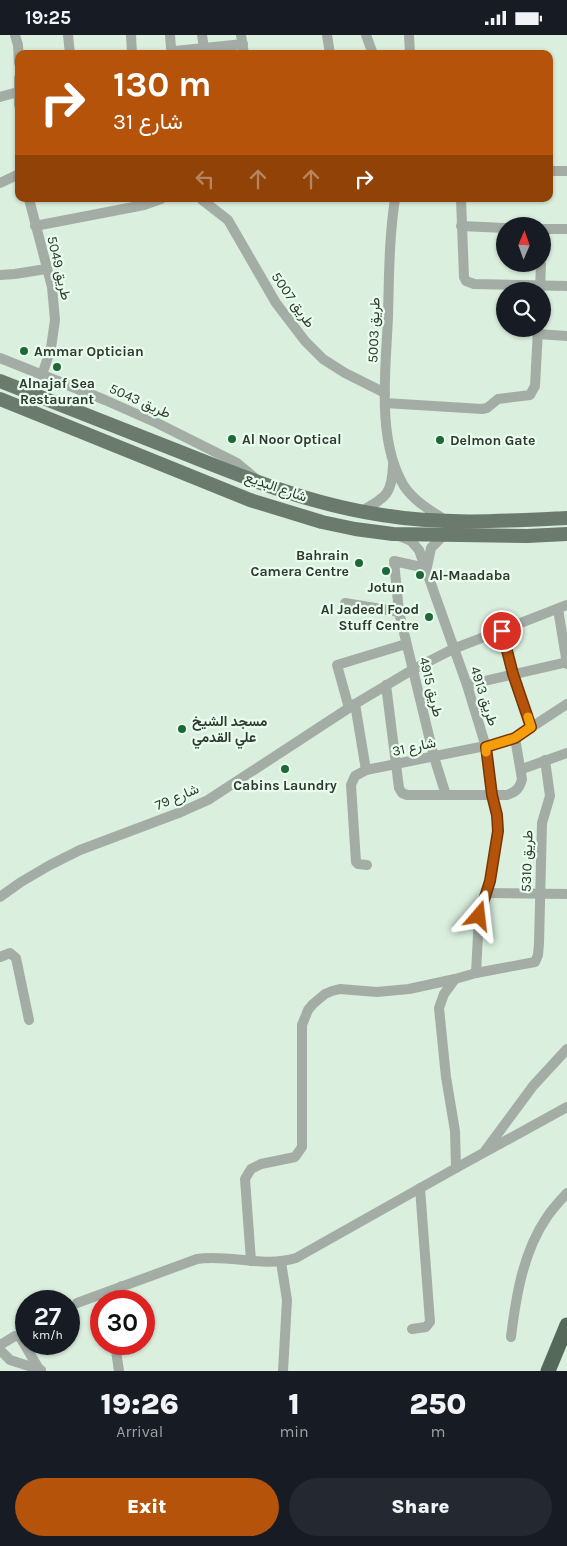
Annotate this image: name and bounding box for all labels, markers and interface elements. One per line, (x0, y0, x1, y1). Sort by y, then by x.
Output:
text: 19:25 (25, 7, 71, 29)
text: 130 m (113, 64, 211, 105)
icon: right (30, 70, 95, 135)
text: شارع 31 (113, 109, 183, 135)
icon: left (191, 165, 219, 193)
icon: ahead (244, 165, 272, 193)
icon: ahead (297, 165, 325, 193)
icon: right (350, 165, 378, 193)
north arrow (496, 217, 551, 273)
map controls (496, 217, 551, 337)
street label: طريق 5049 (43, 234, 75, 302)
street label: طريق 5007 (268, 269, 318, 331)
button: search (496, 282, 551, 337)
street label: طريق 5003 (364, 297, 384, 363)
place label: Ammar Optician (34, 343, 144, 360)
marker: Ammar Optician (18, 345, 30, 357)
marker: Alnajaf Sea Restaurant (51, 361, 63, 373)
place label: Alnajaf Sea Restaurant (19, 375, 95, 408)
street label: طريق 5043 (107, 380, 173, 422)
place label: Al Noor Optical (242, 431, 342, 448)
place label: Delmon Gate (450, 432, 535, 449)
marker: Al Noor Optical (226, 433, 238, 445)
marker: Delmon Gate (434, 434, 446, 446)
street label: شارع البديع (242, 468, 309, 507)
place label: Bahrain Camera Centre (251, 547, 349, 580)
marker: Bahrain Camera Centre (353, 557, 365, 569)
marker: Jotun (380, 565, 392, 577)
place label: Al-Maadaba (430, 567, 510, 584)
marker: Al-Maadaba (414, 569, 426, 581)
place label: Jotun (367, 579, 405, 596)
place label: Al Jadeed Food Stuff Centre (321, 601, 419, 634)
pin (481, 610, 523, 652)
marker: Al Jadeed Food Stuff Centre (423, 611, 435, 623)
icon: arrive (488, 617, 516, 645)
street label: طريق 4915 (415, 655, 447, 719)
street label: طريق 4913 (466, 664, 502, 728)
place label: مسجد الشيخ علي القدمي (192, 713, 268, 749)
marker: مسجد الشيخ علي القدمي (176, 723, 188, 735)
street label: شارع 31 (391, 734, 438, 762)
marker: Cabins Laundry (279, 763, 291, 775)
place label: Cabins Laundry (233, 777, 337, 794)
street label: شارع 79 (152, 780, 202, 816)
street label: طريق 5310 (517, 830, 537, 892)
position arrow (452, 889, 504, 941)
speed limit sign: 30 (90, 1290, 155, 1355)
text: 27 (34, 1302, 61, 1331)
text: km/h (32, 1328, 63, 1342)
text: 19:26 (101, 1386, 179, 1422)
text: 1 (288, 1386, 300, 1422)
text: 250 (409, 1386, 466, 1422)
text: Arrival (116, 1422, 163, 1441)
text: min (279, 1422, 309, 1441)
text: m (430, 1422, 445, 1441)
button: Exit (15, 1478, 279, 1536)
button: Share (289, 1478, 552, 1536)

